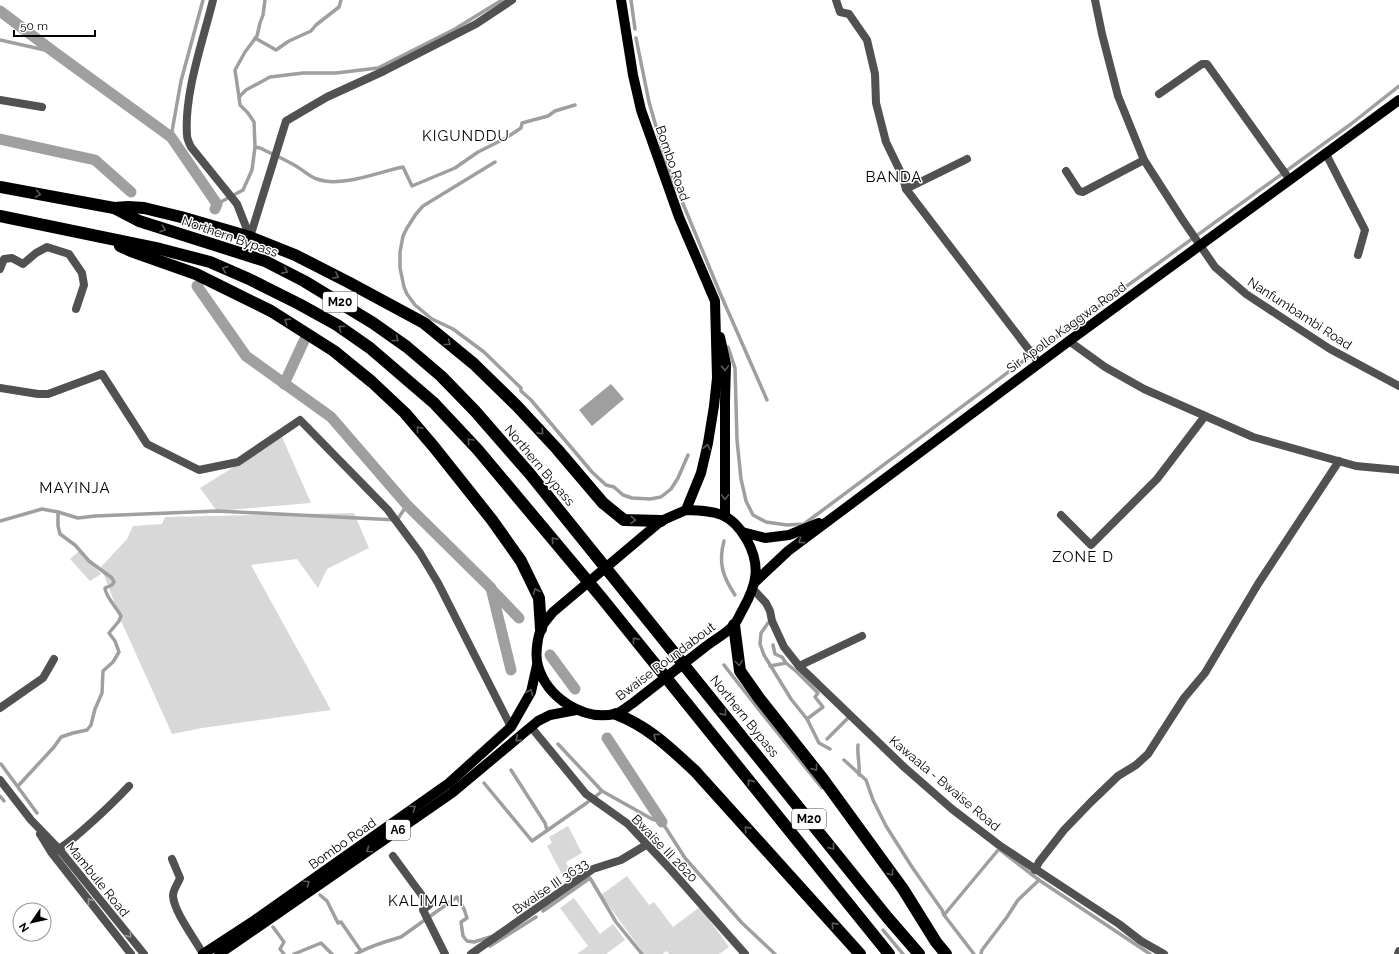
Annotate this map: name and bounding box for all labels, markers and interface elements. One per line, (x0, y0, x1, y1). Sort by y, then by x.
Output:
scale bar (14, 12, 95, 38)
text: 50 m (20, 19, 48, 33)
street label: Bombo Road (653, 124, 692, 203)
district label: KIGUNDDU (422, 127, 510, 145)
district label: BANDA (866, 168, 922, 186)
one-way arrow (35, 190, 41, 198)
street label: Northern Bypass (180, 213, 280, 260)
one-way arrow (159, 224, 166, 233)
one-way arrow (222, 265, 229, 273)
one-way arrow (281, 267, 288, 274)
one-way arrow (332, 271, 340, 279)
street label: Nanfumbambi Road (1245, 274, 1355, 353)
street label: Sir Apollo Kaggwa Road (1004, 279, 1129, 376)
road number: M20 (323, 292, 357, 312)
one-way arrow (284, 318, 291, 326)
one-way arrow (338, 325, 345, 333)
one-way arrow (392, 334, 399, 342)
one-way arrow (443, 338, 450, 345)
one-way arrow (721, 364, 730, 371)
street label: Northern Bypass (502, 422, 578, 509)
one-way arrow (417, 427, 424, 434)
one-way arrow (537, 427, 544, 435)
one-way arrow (467, 438, 475, 446)
one-way arrow (703, 444, 711, 450)
district label: MAYINJA (39, 479, 111, 497)
one-way arrow (721, 494, 729, 500)
one-way arrow (630, 516, 636, 524)
one-way arrow (799, 536, 806, 543)
one-way arrow (551, 537, 558, 545)
district label: ZONE D (1052, 548, 1114, 566)
one-way arrow (533, 588, 541, 595)
street label: Bwaise Roundabout (613, 619, 718, 704)
one-way arrow (633, 637, 640, 644)
one-way arrow (734, 660, 743, 667)
street label: Northern Bypass (707, 673, 782, 760)
one-way arrow (525, 689, 533, 696)
one-way arrow (719, 708, 726, 715)
street label: Kawaala - Bwaise Road (886, 733, 1003, 834)
one-way arrow (515, 734, 522, 741)
one-way arrow (653, 734, 660, 741)
one-way arrow (810, 763, 817, 770)
one-way arrow (748, 780, 755, 787)
one-way arrow (409, 805, 416, 813)
road number: M20 (792, 809, 826, 829)
street label: Bwaise III 2620 (629, 811, 701, 885)
street label: Bombo Road (306, 815, 379, 872)
road number: A6 (386, 820, 410, 840)
one-way arrow (744, 826, 752, 834)
street label: Mambule Road (63, 839, 132, 920)
one-way arrow (827, 843, 834, 850)
one-way arrow (366, 845, 373, 853)
street label: Bwaise III 3633 (510, 856, 591, 917)
one-way arrow (886, 869, 894, 876)
one-way arrow (303, 880, 310, 888)
district label: KALIMALI (388, 892, 464, 910)
one-way arrow (87, 899, 94, 906)
north arrow (12, 902, 52, 942)
text: N (16, 920, 32, 934)
one-way arrow (832, 922, 839, 930)
one-way arrow (124, 930, 131, 938)

